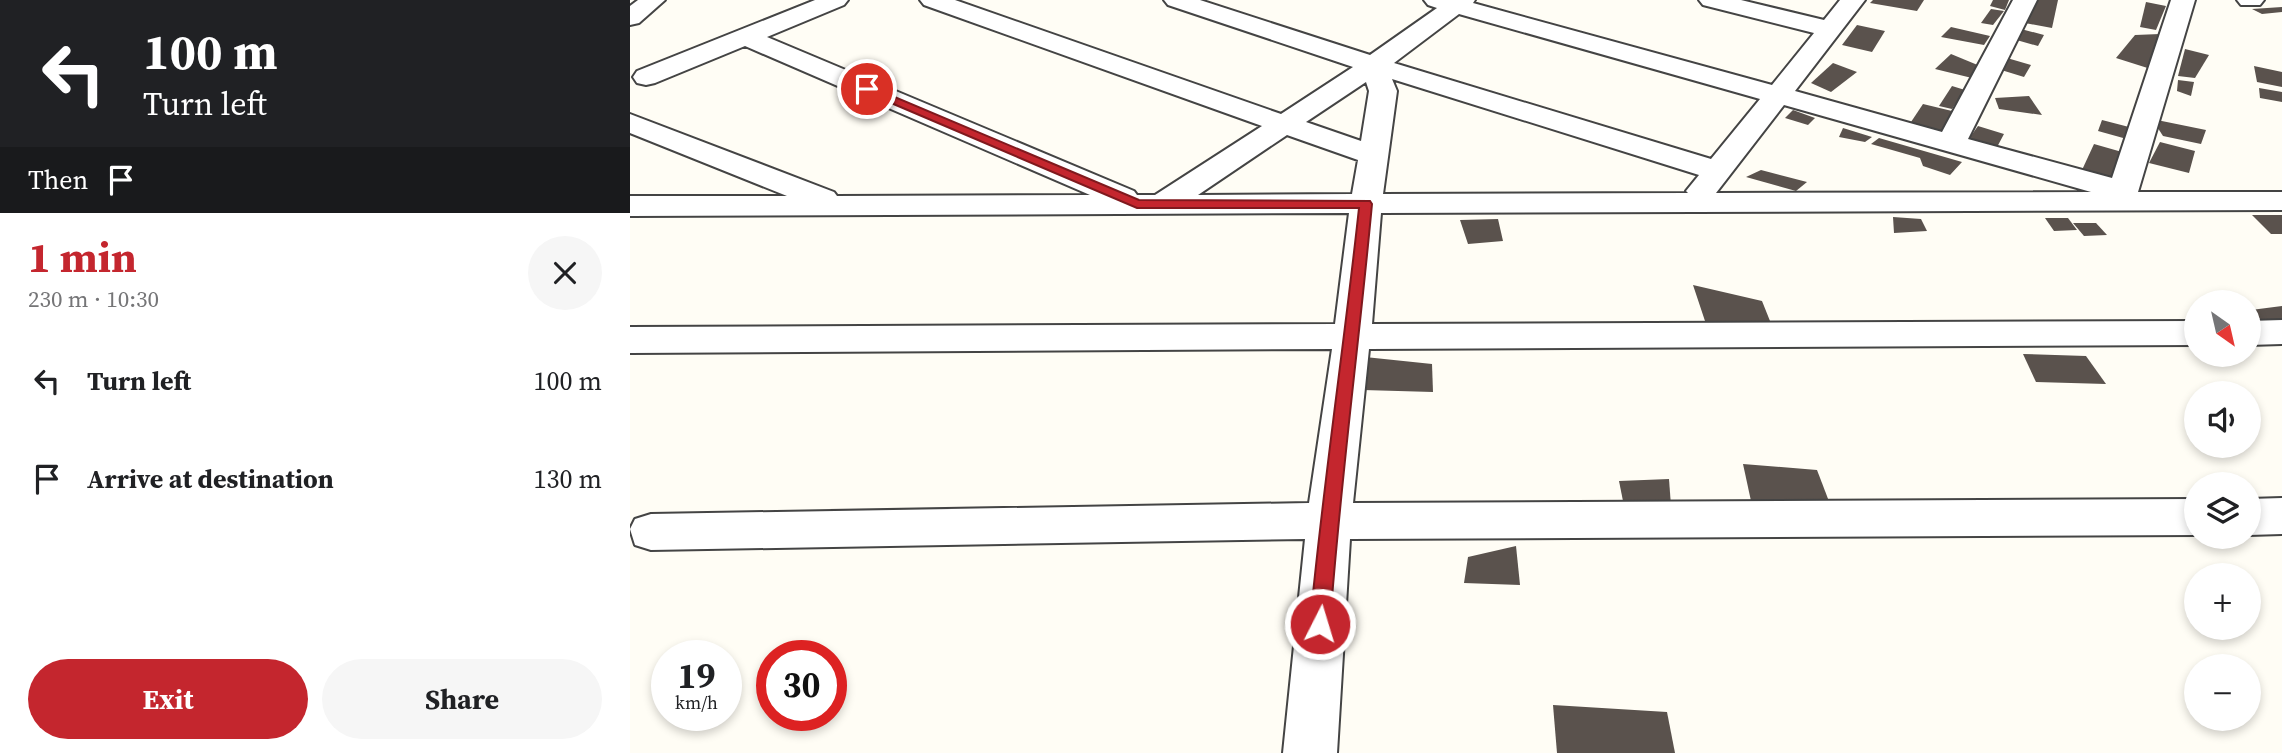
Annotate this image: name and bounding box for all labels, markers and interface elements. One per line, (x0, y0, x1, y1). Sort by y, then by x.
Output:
text: 100 m (143, 18, 278, 85)
icon: left (28, 28, 119, 119)
pin (837, 59, 897, 119)
icon: arrive (848, 70, 886, 108)
text: Turn left (143, 82, 267, 126)
icon: arrive (102, 161, 140, 199)
text: Then (28, 162, 88, 198)
text: 1 min (28, 228, 137, 286)
button: close (528, 236, 602, 310)
text: 230 m · 10:30 (28, 283, 159, 315)
north arrow (2184, 290, 2261, 368)
map controls (2184, 290, 2261, 731)
icon: left (28, 362, 66, 400)
text: Turn left (87, 363, 191, 399)
text: 100 m (534, 363, 602, 399)
button: sound (2184, 381, 2261, 458)
icon: arrive (28, 460, 66, 498)
text: Arrive at destination (87, 461, 334, 497)
text: 130 m (534, 461, 602, 497)
button: layers (2184, 472, 2261, 549)
button: + (2184, 563, 2261, 640)
position arrow (1283, 587, 1357, 661)
speed limit sign: 30 (756, 640, 847, 731)
text: 19 (678, 652, 715, 700)
button: − (2184, 654, 2261, 731)
button: Exit (28, 659, 308, 739)
button: Share (322, 659, 602, 739)
text: km/h (675, 690, 718, 715)

